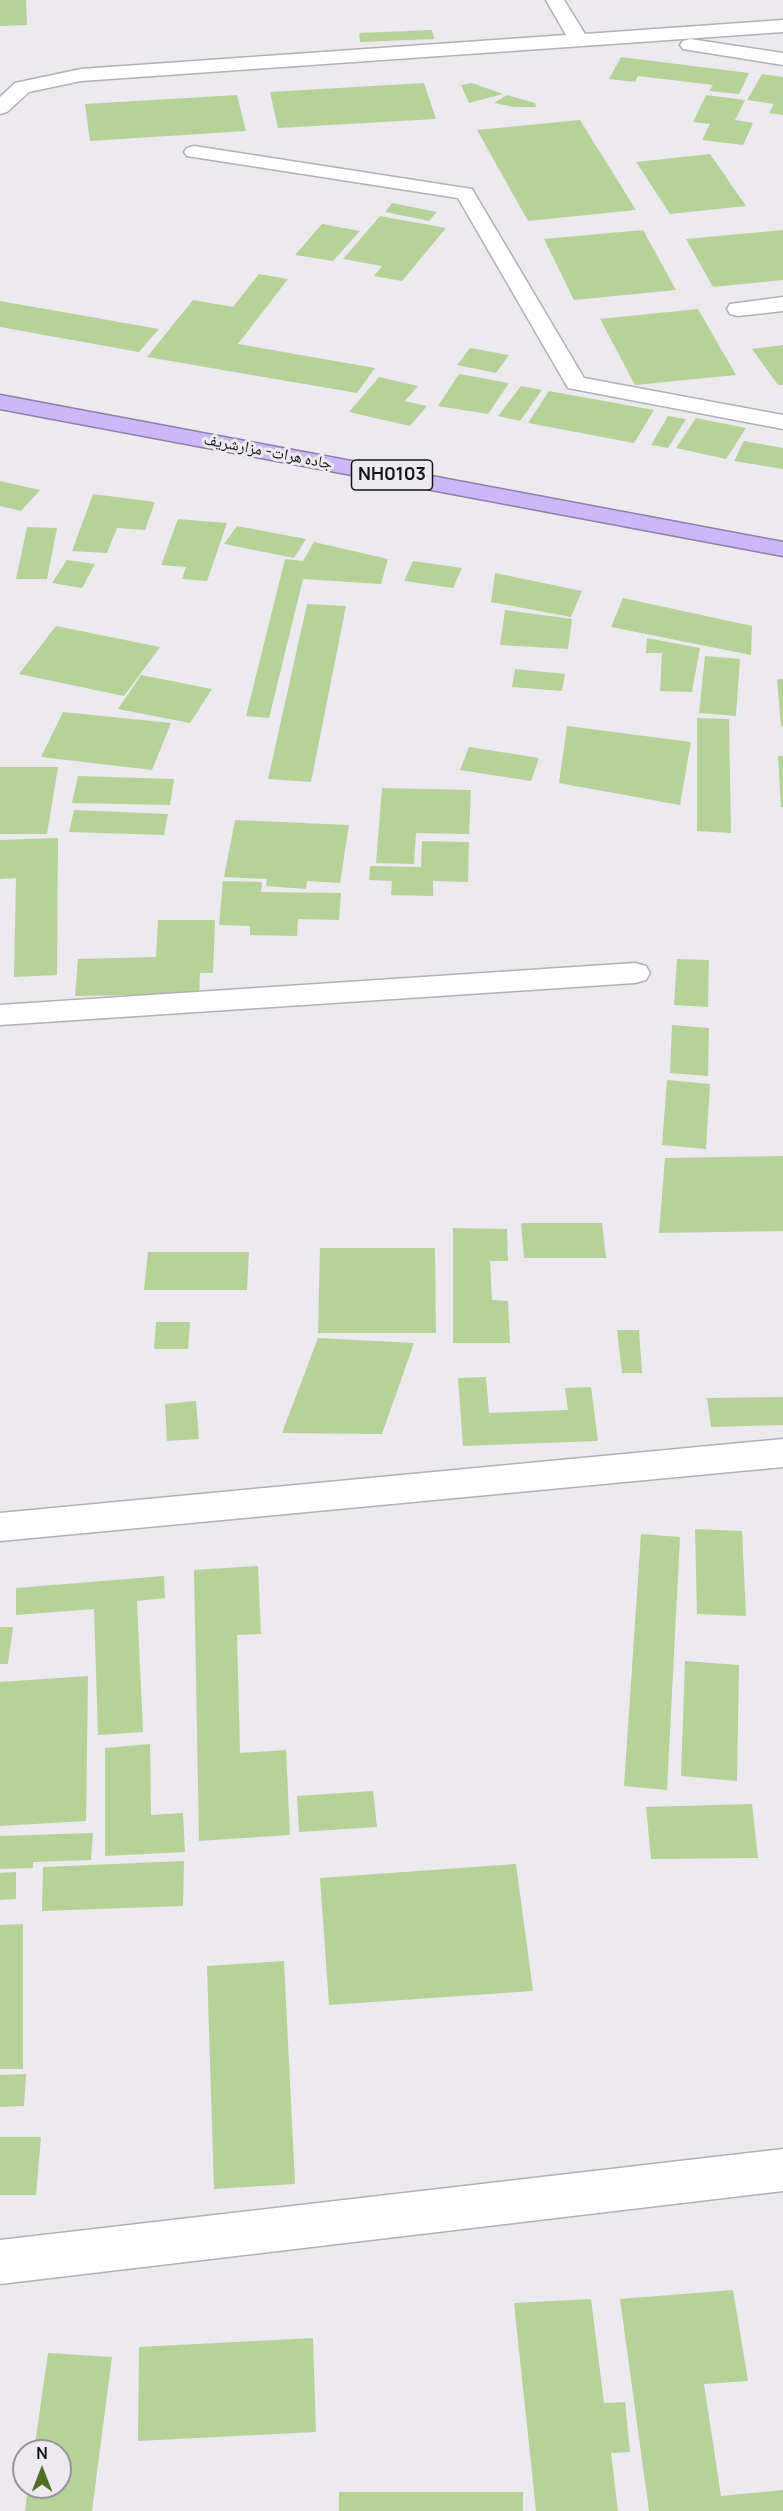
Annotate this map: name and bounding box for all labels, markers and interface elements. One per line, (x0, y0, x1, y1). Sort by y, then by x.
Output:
street label: جاده هرات- مزارشریف (202, 430, 334, 474)
road number: NH0103 (352, 460, 432, 490)
north arrow (12, 2439, 72, 2499)
text: N (36, 2442, 48, 2464)

